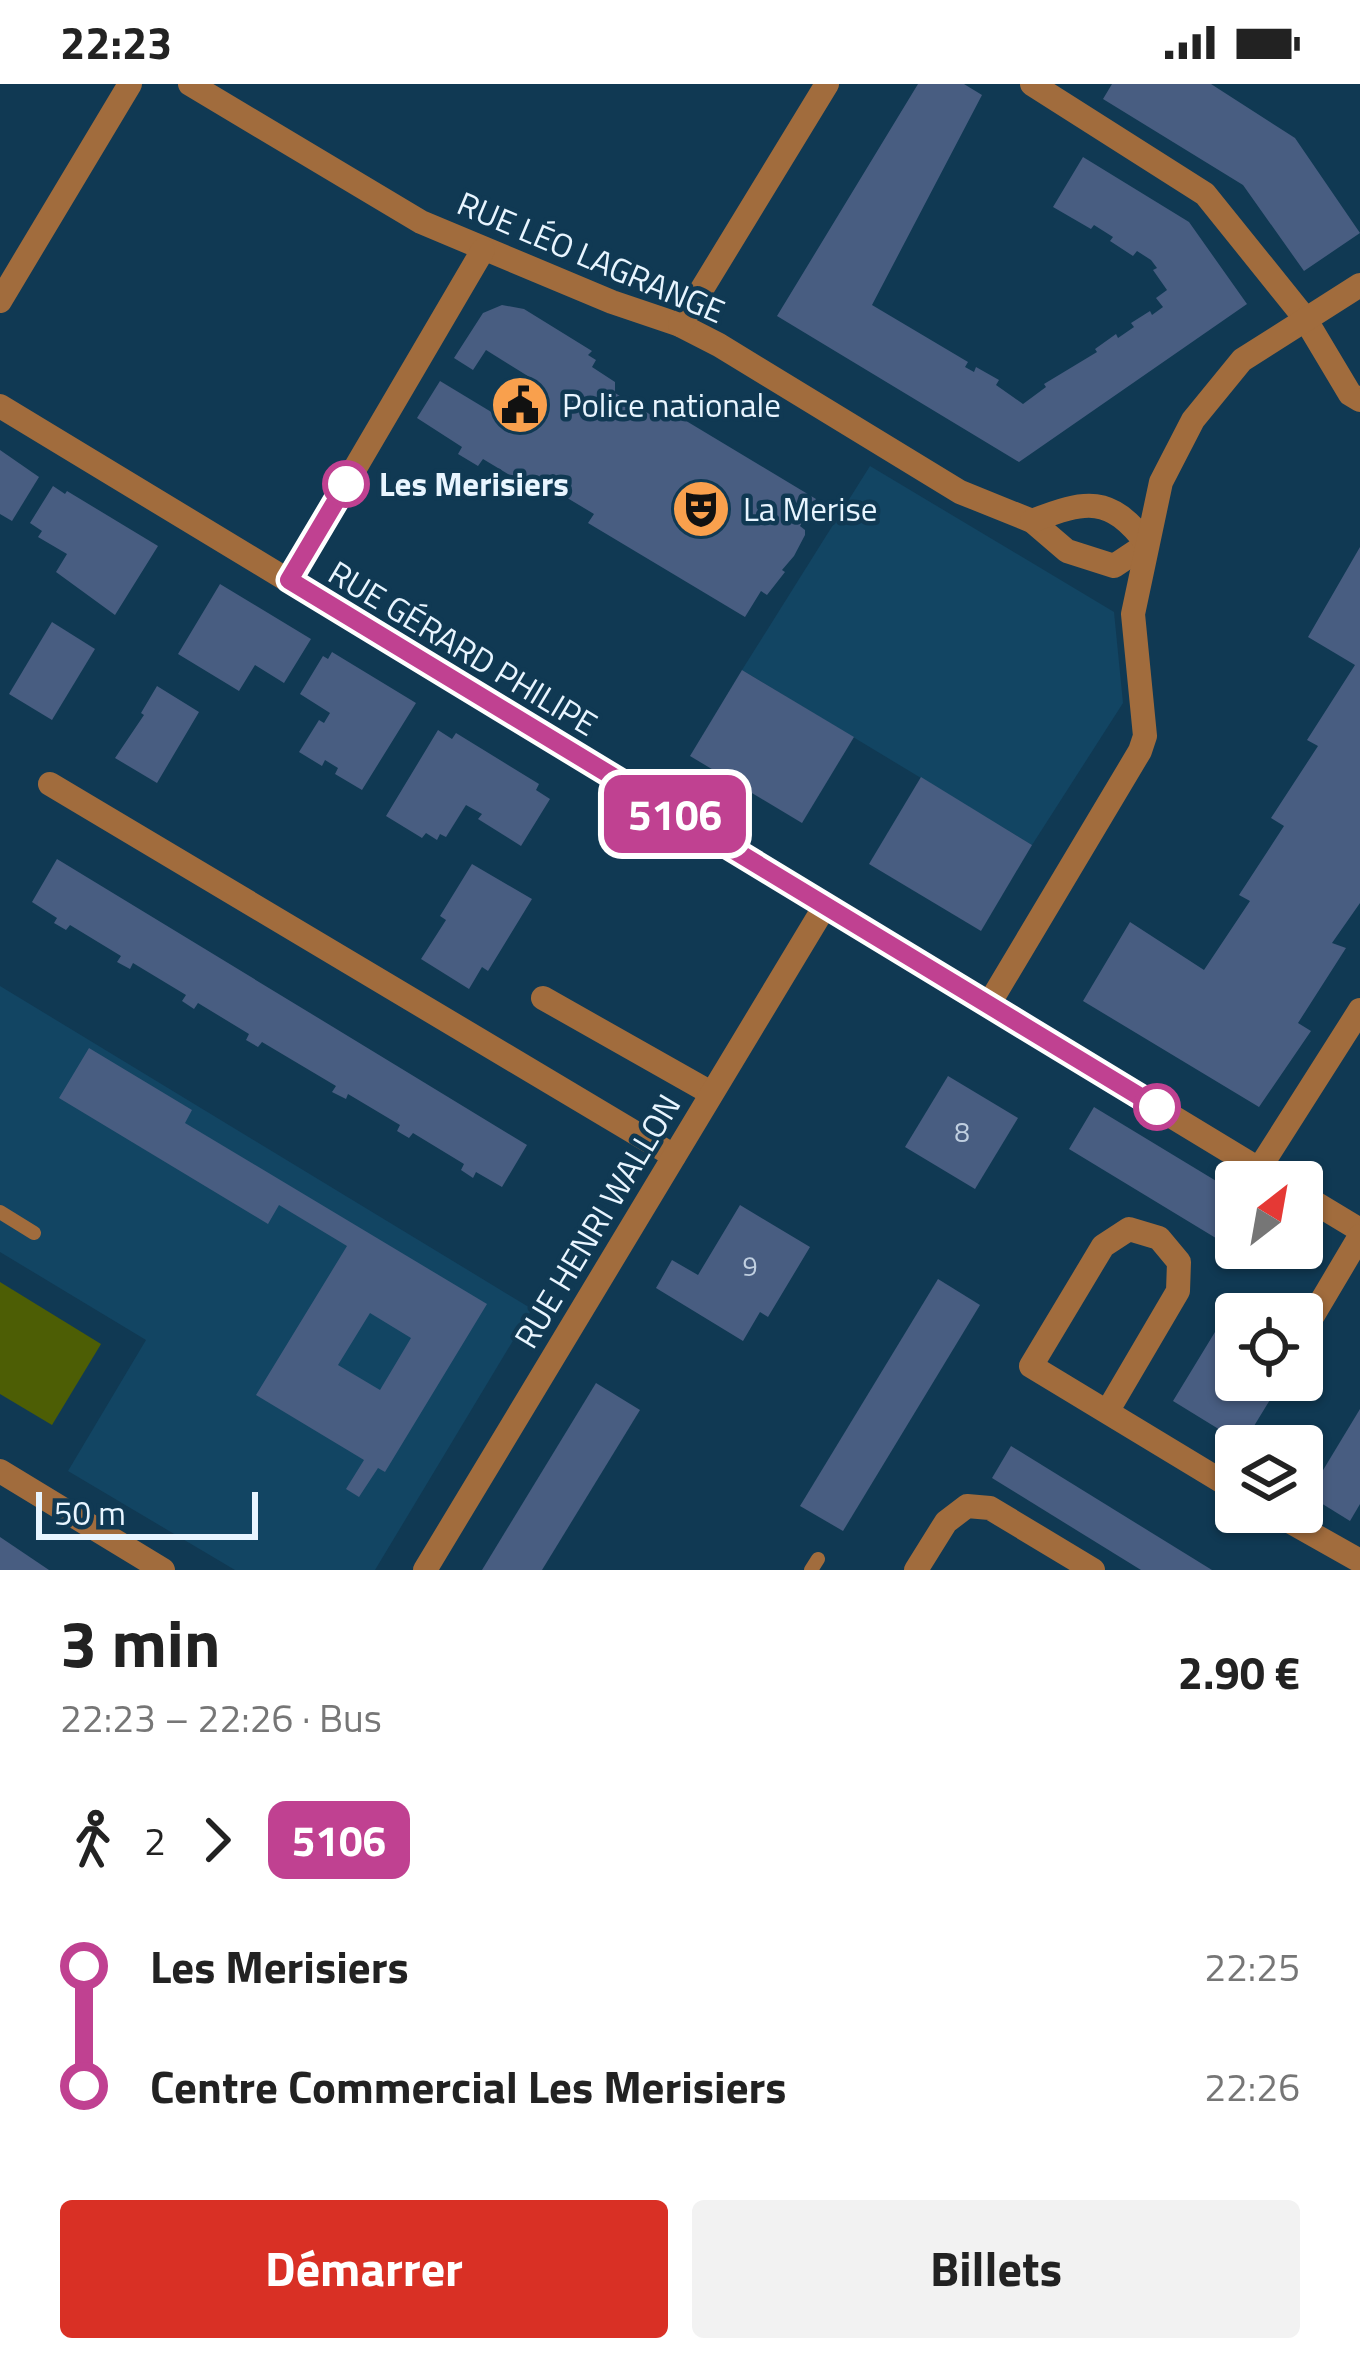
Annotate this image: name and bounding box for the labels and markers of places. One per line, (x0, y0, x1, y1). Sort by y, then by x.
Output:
public building icon: Police nationale (489, 374, 551, 436)
place label: Police nationale (562, 380, 781, 430)
place label: Les Merisiers (379, 459, 569, 509)
marker: Les Merisiers (324, 462, 368, 506)
theatre icon: La Merise (670, 478, 732, 540)
place label: La Merise (743, 484, 877, 534)
unlabelled marker (1135, 1085, 1179, 1129)

